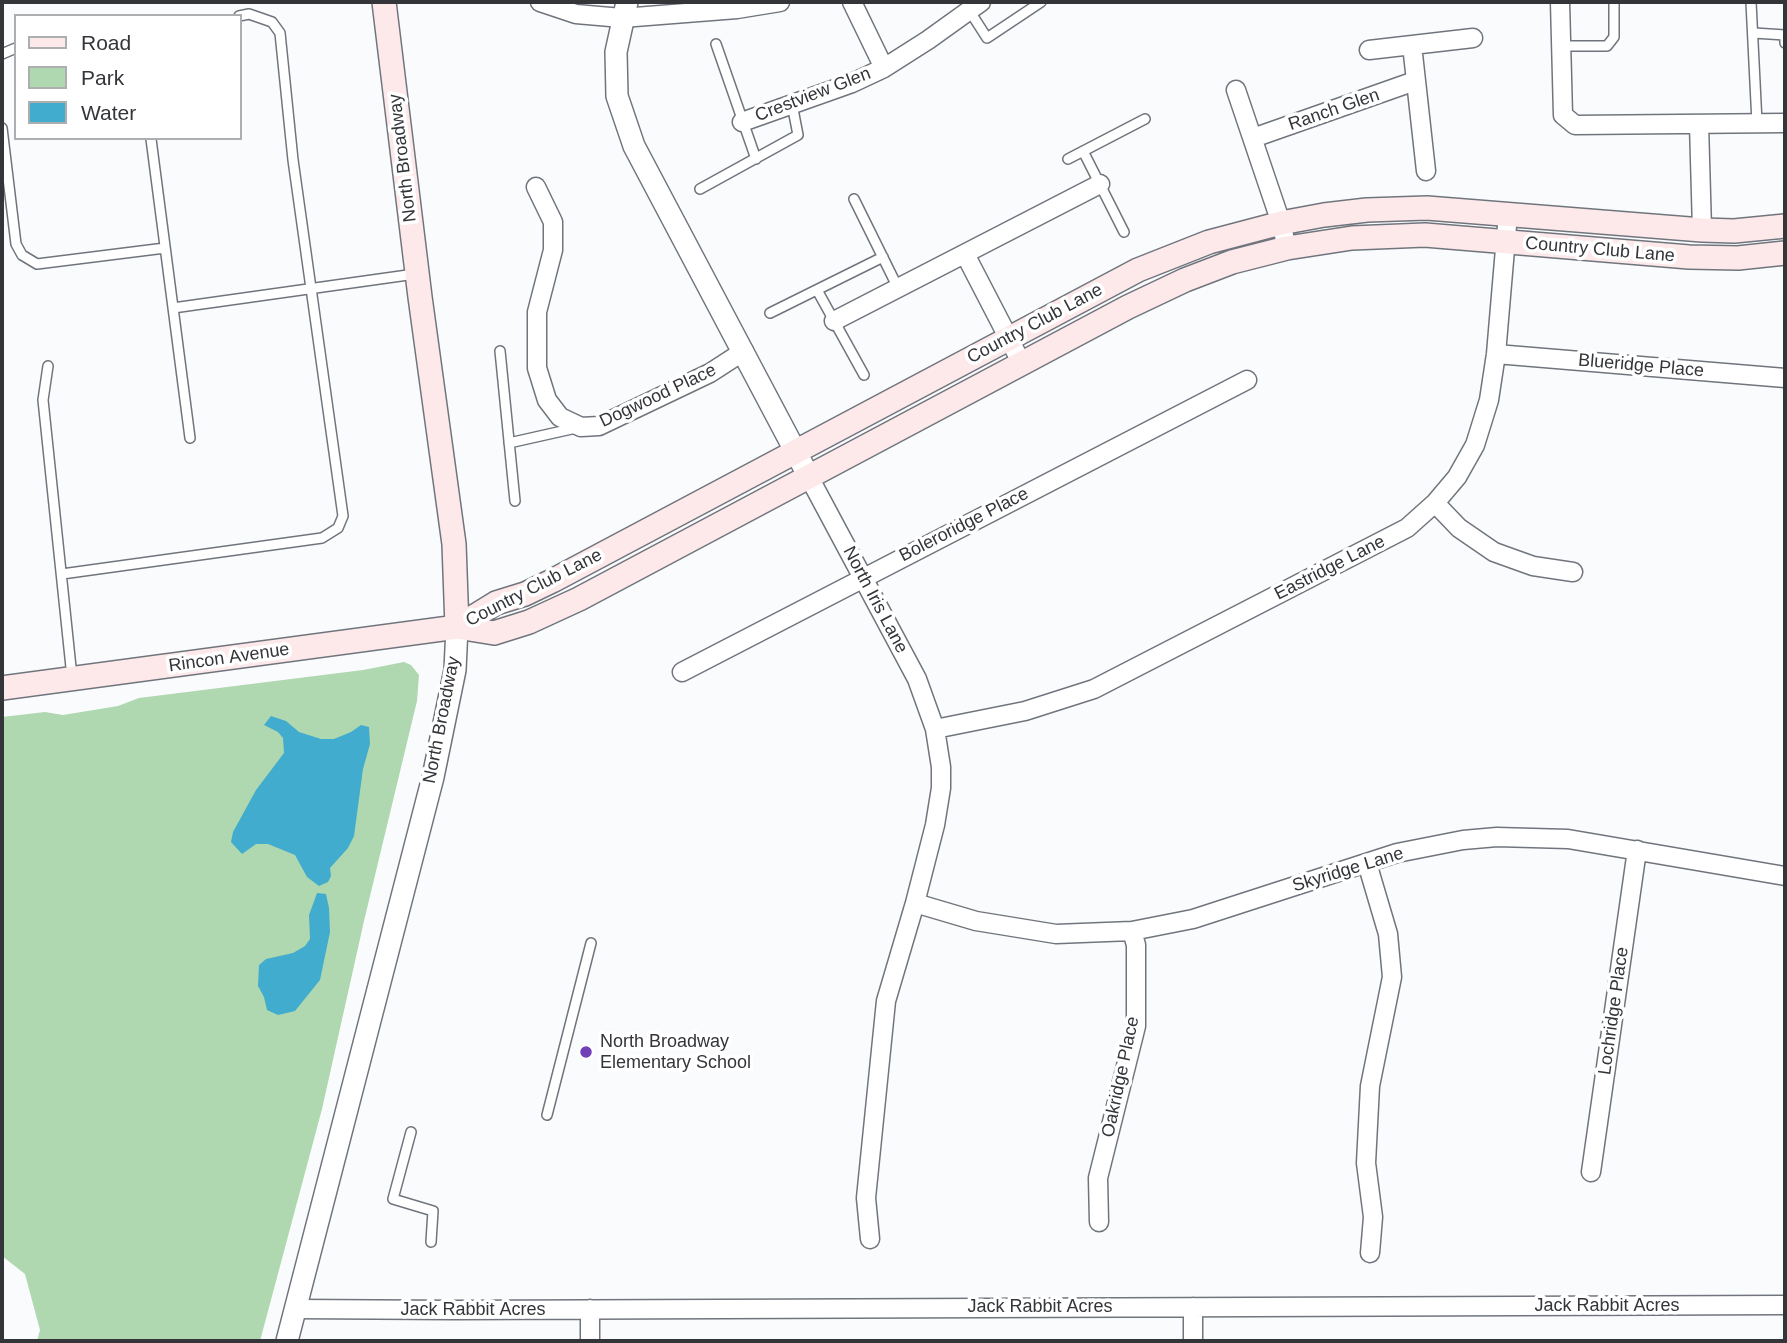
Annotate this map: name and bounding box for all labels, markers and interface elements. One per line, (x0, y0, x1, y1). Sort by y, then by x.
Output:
legend (14, 14, 242, 140)
text: Road (81, 31, 131, 54)
street label: Crestview Glen (752, 63, 874, 127)
text: Park (81, 66, 124, 89)
street label: Ranch Glen (1286, 84, 1382, 136)
street label: North Broadway (384, 93, 422, 223)
text: Water (81, 101, 136, 124)
street label: Country Club Lane (1524, 233, 1676, 267)
street label: Country Club Lane (964, 279, 1106, 369)
street label: Blueridge Place (1577, 350, 1705, 382)
street label: Dogwood Place (596, 360, 720, 432)
street label: Boleroridge Place (896, 483, 1032, 567)
street label: Eastridge Lane (1271, 531, 1389, 605)
street label: North Iris Lane (838, 543, 912, 657)
street label: Country Club Lane (462, 544, 606, 632)
street label: Rincon Avenue (167, 639, 291, 677)
street label: North Broadway (419, 655, 465, 785)
street label: Skyridge Lane (1290, 843, 1406, 897)
street label: Lochridge Place (1594, 946, 1634, 1076)
street label: Oakridge Place (1098, 1015, 1144, 1139)
place label: North Broadway Elementary School (600, 1031, 751, 1074)
marker: North Broadway Elementary School (578, 1044, 594, 1060)
street label: Jack Rabbit Acres (1534, 1295, 1680, 1317)
street label: Jack Rabbit Acres (967, 1296, 1113, 1318)
street label: Jack Rabbit Acres (400, 1299, 546, 1321)

